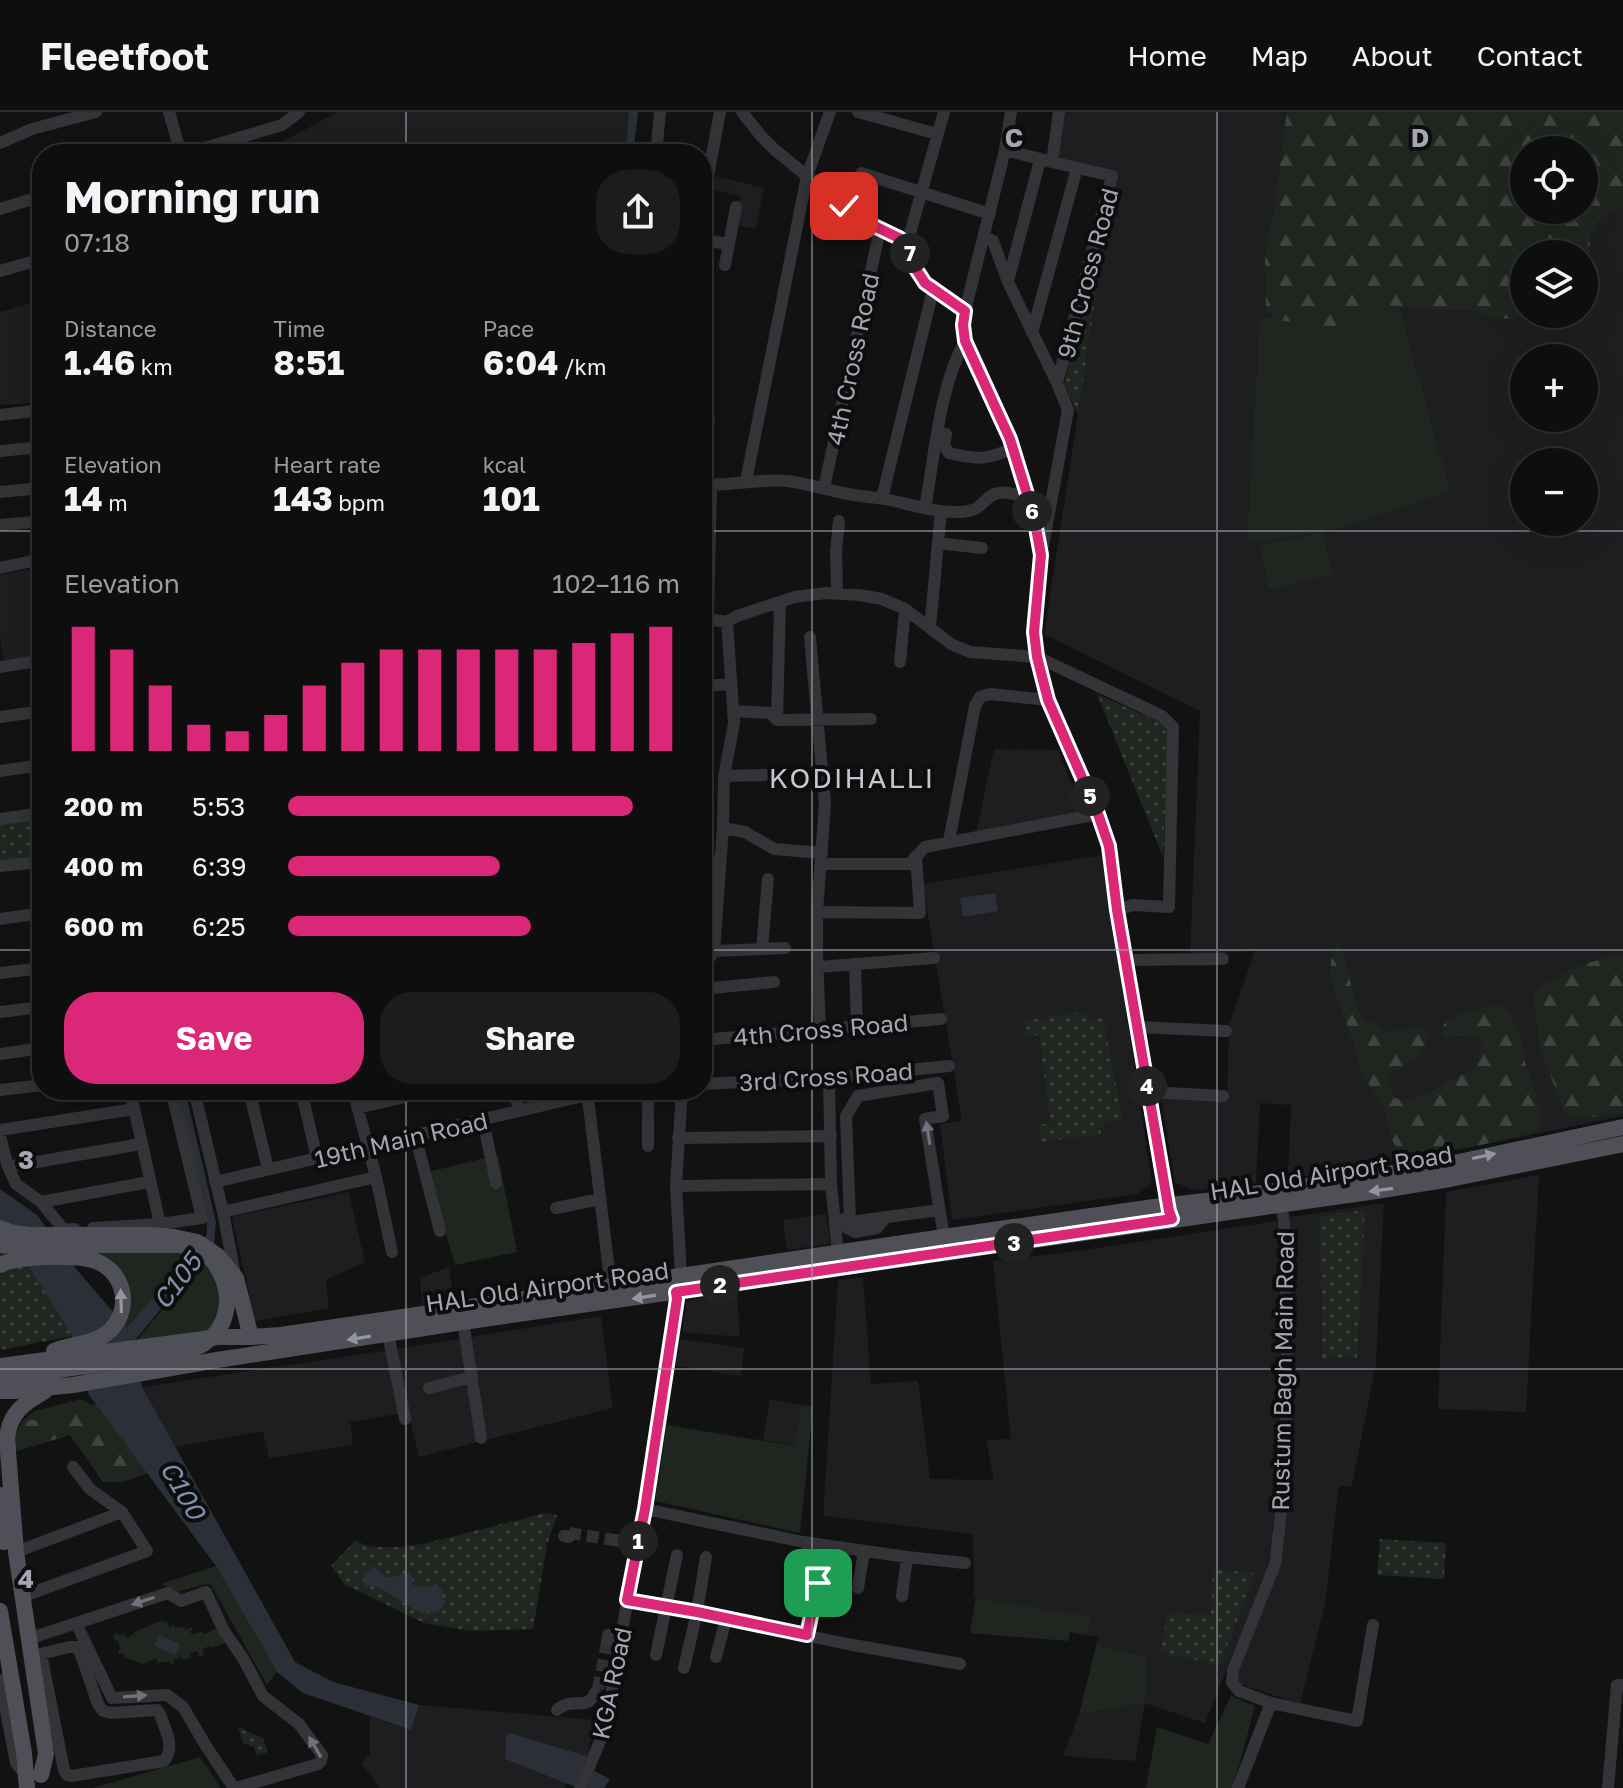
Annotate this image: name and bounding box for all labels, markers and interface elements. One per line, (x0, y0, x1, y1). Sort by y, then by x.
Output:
text: Fleetfoot (40, 33, 209, 78)
text: Home (1128, 39, 1207, 72)
text: Map (1251, 39, 1308, 72)
text: About (1352, 39, 1433, 72)
text: Contact (1477, 39, 1583, 72)
text: C (1005, 122, 1023, 153)
text: D (1411, 122, 1429, 153)
map controls (1510, 136, 1598, 536)
button: locate (1510, 136, 1598, 224)
text: Morning run (64, 170, 320, 223)
button: share (596, 170, 680, 254)
pin (810, 172, 878, 240)
icon: check (822, 184, 866, 228)
street label: 9th Cross Road (1050, 185, 1124, 361)
text: 07:18 (64, 227, 130, 258)
pin: 7 (890, 233, 930, 273)
text: 7 (904, 239, 916, 266)
button: layers (1510, 240, 1598, 328)
street label: 4th Cross Road (820, 270, 884, 448)
text: Distance (64, 315, 156, 342)
text: Time (273, 315, 325, 342)
text: Pace (483, 315, 534, 342)
text: 1.46 (64, 342, 135, 382)
text: 8:51 (273, 342, 344, 382)
text: 6:04 (483, 342, 558, 382)
button: + (1510, 344, 1598, 432)
text: km (135, 353, 173, 380)
text: /km (558, 353, 606, 380)
button: − (1510, 448, 1598, 536)
text: Elevation (64, 451, 162, 478)
text: Heart rate (273, 451, 381, 478)
text: kcal (483, 451, 526, 478)
text: 14 (64, 478, 103, 518)
text: 143 (273, 478, 333, 518)
text: 101 (483, 478, 540, 518)
text: m (103, 489, 128, 516)
text: bpm (333, 489, 385, 516)
pin: 6 (1012, 491, 1052, 531)
text: 6 (1025, 497, 1039, 524)
text: Elevation (64, 568, 180, 599)
text: 102–116 m (552, 568, 680, 599)
district label: KODIHALLI (769, 761, 935, 794)
pin: 5 (1070, 776, 1110, 816)
text: 5 (1083, 782, 1097, 809)
text: 200 m (64, 791, 143, 822)
text: 5:53 (192, 791, 245, 822)
text: 400 m (64, 851, 143, 882)
text: 6:39 (192, 851, 246, 882)
text: 600 m (64, 911, 144, 942)
text: 6:25 (192, 911, 246, 942)
button: Save (64, 992, 364, 1084)
button: Share (380, 992, 680, 1084)
street label: 4th Cross Road (733, 1007, 909, 1051)
street label: 3rd Cross Road (738, 1055, 914, 1097)
pin: 4 (1127, 1066, 1167, 1106)
text: 4 (1140, 1072, 1154, 1099)
street label: 19th Main Road (312, 1105, 490, 1173)
one-way arrow (921, 1120, 933, 1145)
street label: HAL Old Airport Road (1208, 1138, 1454, 1206)
text: 3 (18, 1144, 34, 1175)
one-way arrow (1472, 1149, 1497, 1162)
one-way arrow (1368, 1184, 1393, 1197)
pin: 3 (994, 1223, 1034, 1263)
text: 3 (1007, 1229, 1021, 1256)
street label: Rustum Bagh Main Road (1265, 1231, 1299, 1511)
water label: C105 (146, 1245, 210, 1315)
street label: HAL Old Airport Road (424, 1255, 670, 1317)
pin: 2 (700, 1265, 740, 1305)
text: 2 (713, 1271, 727, 1298)
one-way arrow (114, 1288, 127, 1314)
one-way arrow (631, 1291, 656, 1304)
one-way arrow (346, 1332, 371, 1345)
water label: C100 (154, 1455, 213, 1526)
pin: 1 (618, 1521, 658, 1561)
text: 1 (632, 1527, 644, 1554)
pin (784, 1549, 852, 1617)
icon: arrive (796, 1561, 840, 1605)
text: 4 (18, 1563, 34, 1594)
one-way arrow (131, 1596, 155, 1608)
street label: KGA Road (585, 1625, 637, 1741)
one-way arrow (123, 1690, 148, 1703)
one-way arrow (308, 1736, 322, 1759)

